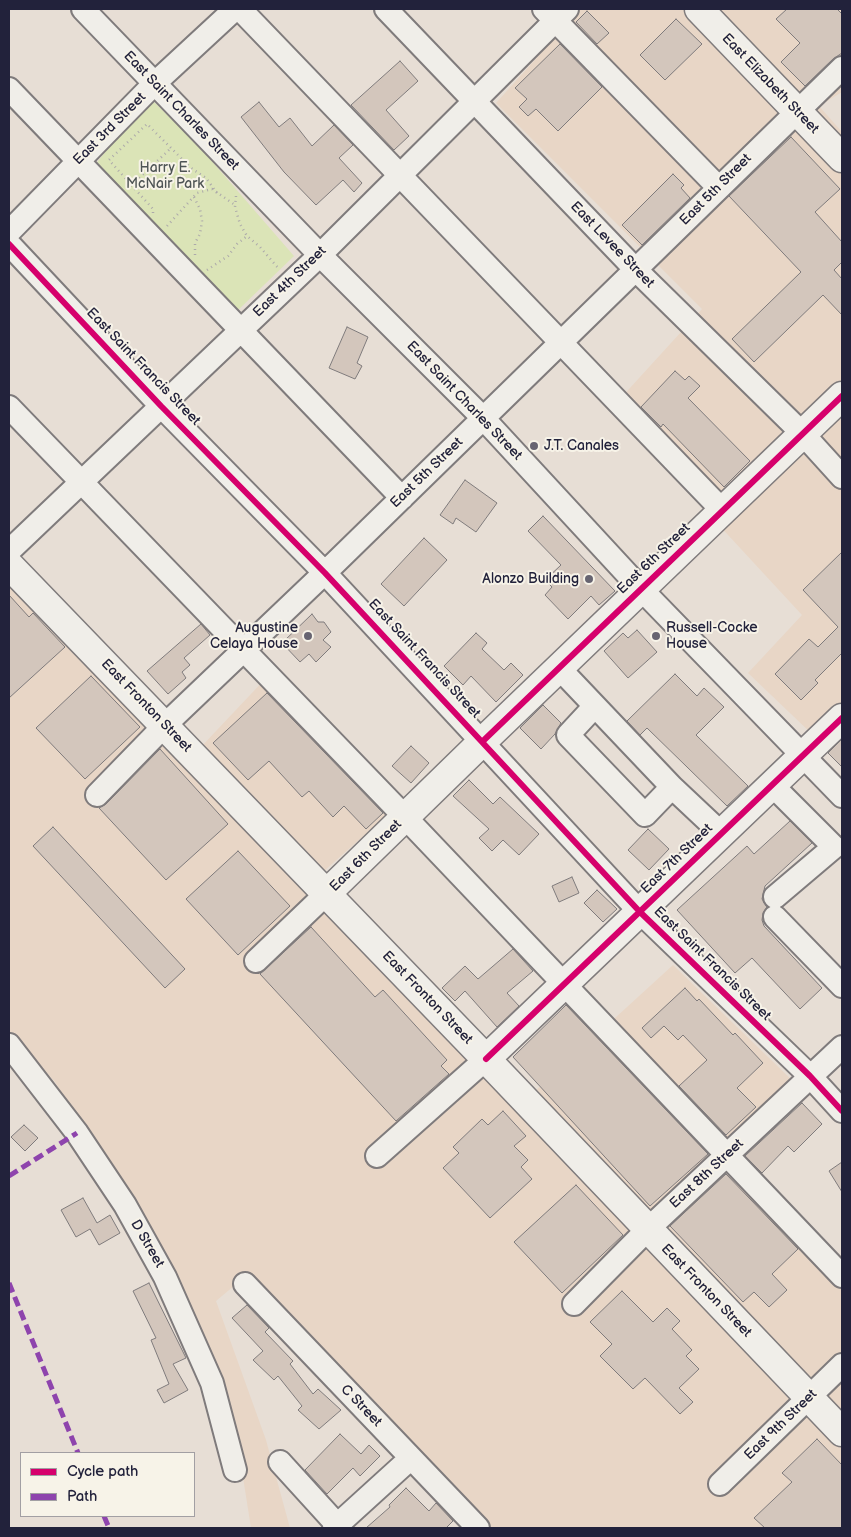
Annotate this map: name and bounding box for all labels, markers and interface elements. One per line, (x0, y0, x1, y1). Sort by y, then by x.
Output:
street label: East Elizabeth Street (718, 30, 822, 138)
street label: East Saint Charles Street (120, 48, 242, 174)
street label: East 3rd Street (70, 89, 150, 169)
street label: East 5th Street (677, 151, 755, 229)
park label: Harry E. McNair Park (126, 160, 204, 192)
street label: East Levee Street (567, 198, 657, 292)
street label: East 4th Street (250, 243, 330, 321)
street label: East Saint Francis Street (83, 305, 203, 429)
street label: East Saint Charles Street (403, 338, 525, 464)
street label: East 5th Street (387, 434, 467, 512)
place label: J.T. Canales (544, 438, 619, 454)
marker: J.T. Canales (528, 440, 540, 452)
street label: East 6th Street (614, 520, 694, 598)
place label: Alonzo Building (482, 571, 579, 587)
marker: Alonzo Building (583, 573, 595, 585)
street label: East Saint Francis Street (364, 596, 484, 722)
place label: Augustine Celaya House (210, 620, 298, 652)
place label: Russell-Cocke House (666, 620, 758, 652)
marker: Augustine Celaya House (302, 630, 314, 642)
marker: Russell-Cocke House (650, 630, 662, 642)
street label: East Fronton Street (97, 656, 195, 756)
street label: East 6th Street (326, 816, 406, 896)
street label: East 7th Street (638, 821, 716, 897)
street label: East Saint Francis Street (650, 904, 774, 1024)
street label: East Fronton Street (378, 948, 476, 1048)
street label: East 8th Street (667, 1136, 747, 1212)
street label: D Street (127, 1217, 167, 1271)
street label: East Fronton Street (657, 1241, 755, 1341)
street label: C Street (337, 1381, 385, 1431)
street label: East 9th Street (741, 1386, 821, 1464)
legend (20, 1452, 195, 1517)
text: Cycle path (67, 1462, 138, 1481)
text: Path (67, 1487, 97, 1506)

